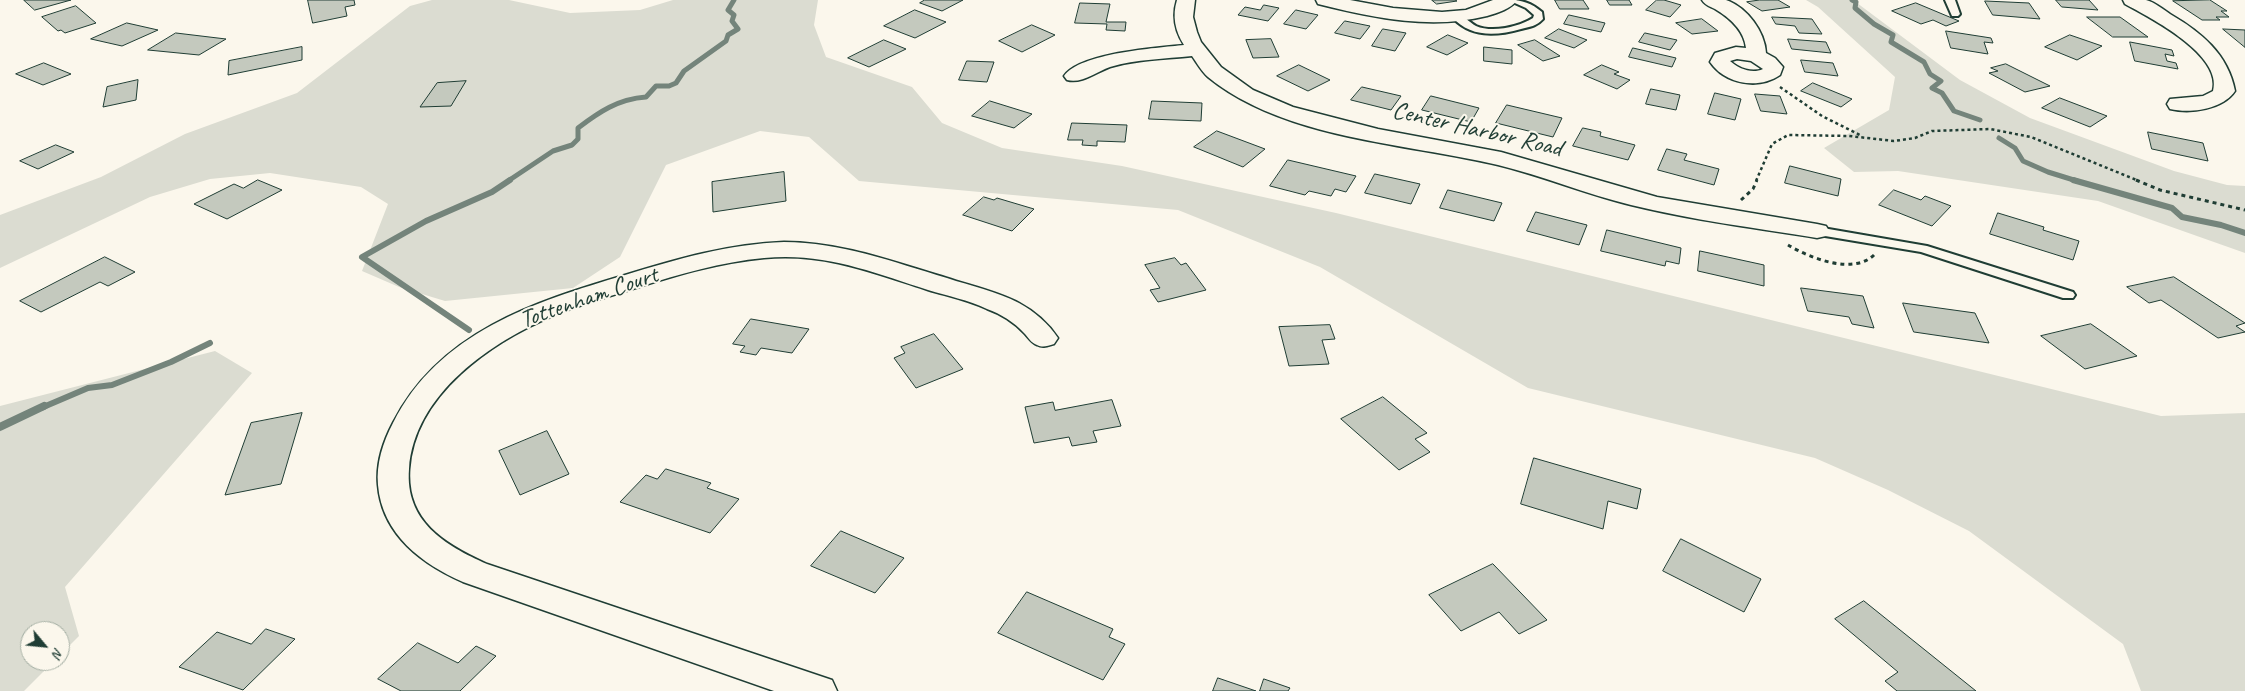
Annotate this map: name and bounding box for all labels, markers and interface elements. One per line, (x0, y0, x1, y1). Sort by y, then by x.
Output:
street label: Center Harbor Road (1389, 96, 1565, 164)
street label: Tottenham Court (516, 260, 662, 336)
north arrow (20, 621, 70, 671)
text: N (48, 645, 67, 661)

